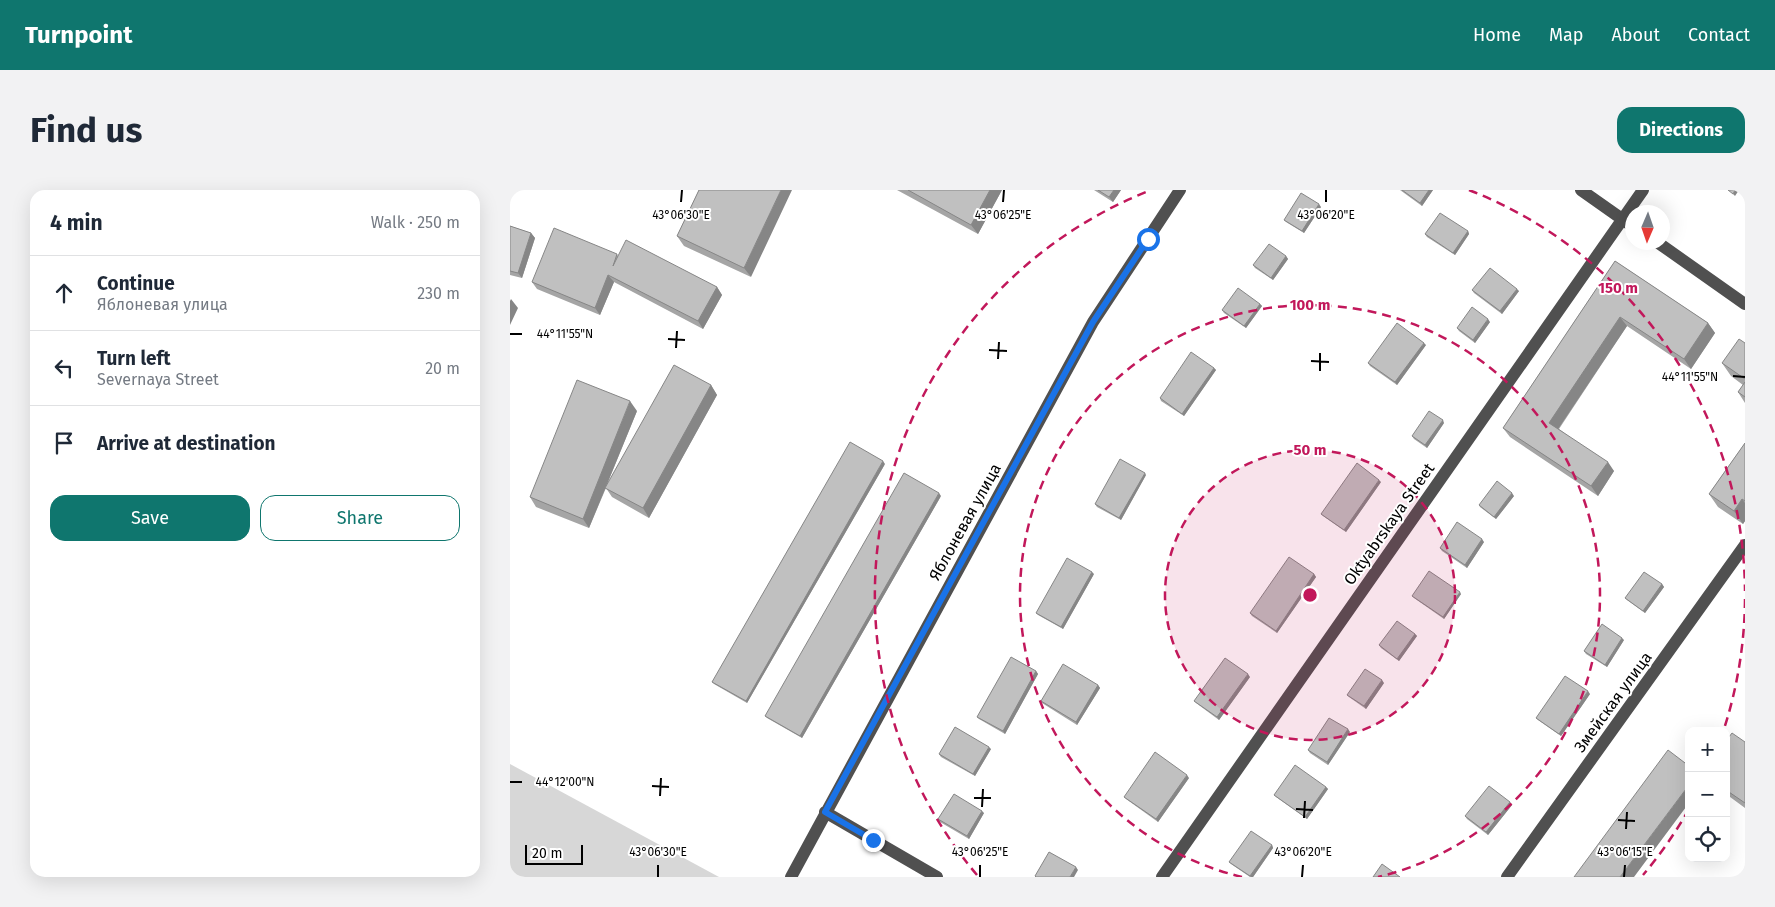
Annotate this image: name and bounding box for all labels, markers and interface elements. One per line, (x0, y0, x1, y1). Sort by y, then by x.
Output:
text: Turnpoint (25, 21, 132, 49)
text: Home (1473, 24, 1521, 46)
text: Map (1549, 24, 1583, 46)
text: About (1611, 24, 1660, 46)
text: Contact (1688, 24, 1750, 46)
button: Directions (1617, 107, 1745, 153)
text: Find us (30, 109, 142, 151)
north arrow (1625, 205, 1670, 250)
text: 43°06'30"E (652, 208, 710, 222)
text: 43°06'25"E (975, 208, 1031, 222)
text: 43°06'20"E (1297, 208, 1355, 222)
text: 4 min (50, 210, 103, 236)
text: Walk · 250 m (371, 213, 460, 232)
route start (1137, 228, 1160, 251)
text: Continue (97, 272, 175, 295)
icon: ahead (50, 279, 78, 307)
text: 150 m (1598, 279, 1638, 297)
text: 230 m (417, 284, 460, 303)
text: Яблоневая улица (97, 295, 228, 314)
text: 100 m (1290, 296, 1330, 314)
text: 44°11'55"N (537, 327, 593, 341)
text: Turn left (97, 347, 171, 370)
icon: left (50, 354, 78, 382)
text: 20 m (425, 359, 460, 378)
text: Severnaya Street (97, 370, 219, 389)
text: 44°11'55"N (1662, 370, 1718, 384)
icon: arrive (50, 429, 78, 457)
text: Arrive at destination (97, 432, 276, 455)
text: 50 m (1293, 441, 1327, 459)
street label: Oktyabrskaya Street (1340, 459, 1438, 589)
street label: Яблоневая улица (925, 460, 1005, 584)
button: Save (50, 495, 250, 541)
button: Share (260, 495, 460, 541)
centre of rings (1301, 586, 1319, 604)
street label: Змейская улица (1570, 648, 1656, 756)
map controls (1685, 727, 1730, 862)
button: + (1685, 727, 1730, 772)
button: − (1685, 772, 1730, 817)
text: 44°12'00"N (536, 775, 594, 789)
button: locate (1685, 817, 1730, 862)
route end (862, 829, 885, 852)
scale bar (525, 842, 582, 865)
text: 20 m (532, 845, 562, 862)
text: 43°06'30"E (629, 845, 687, 859)
text: 43°06'25"E (952, 845, 1008, 859)
text: 43°06'20"E (1274, 845, 1332, 859)
text: 43°06'15"E (1597, 845, 1653, 859)

